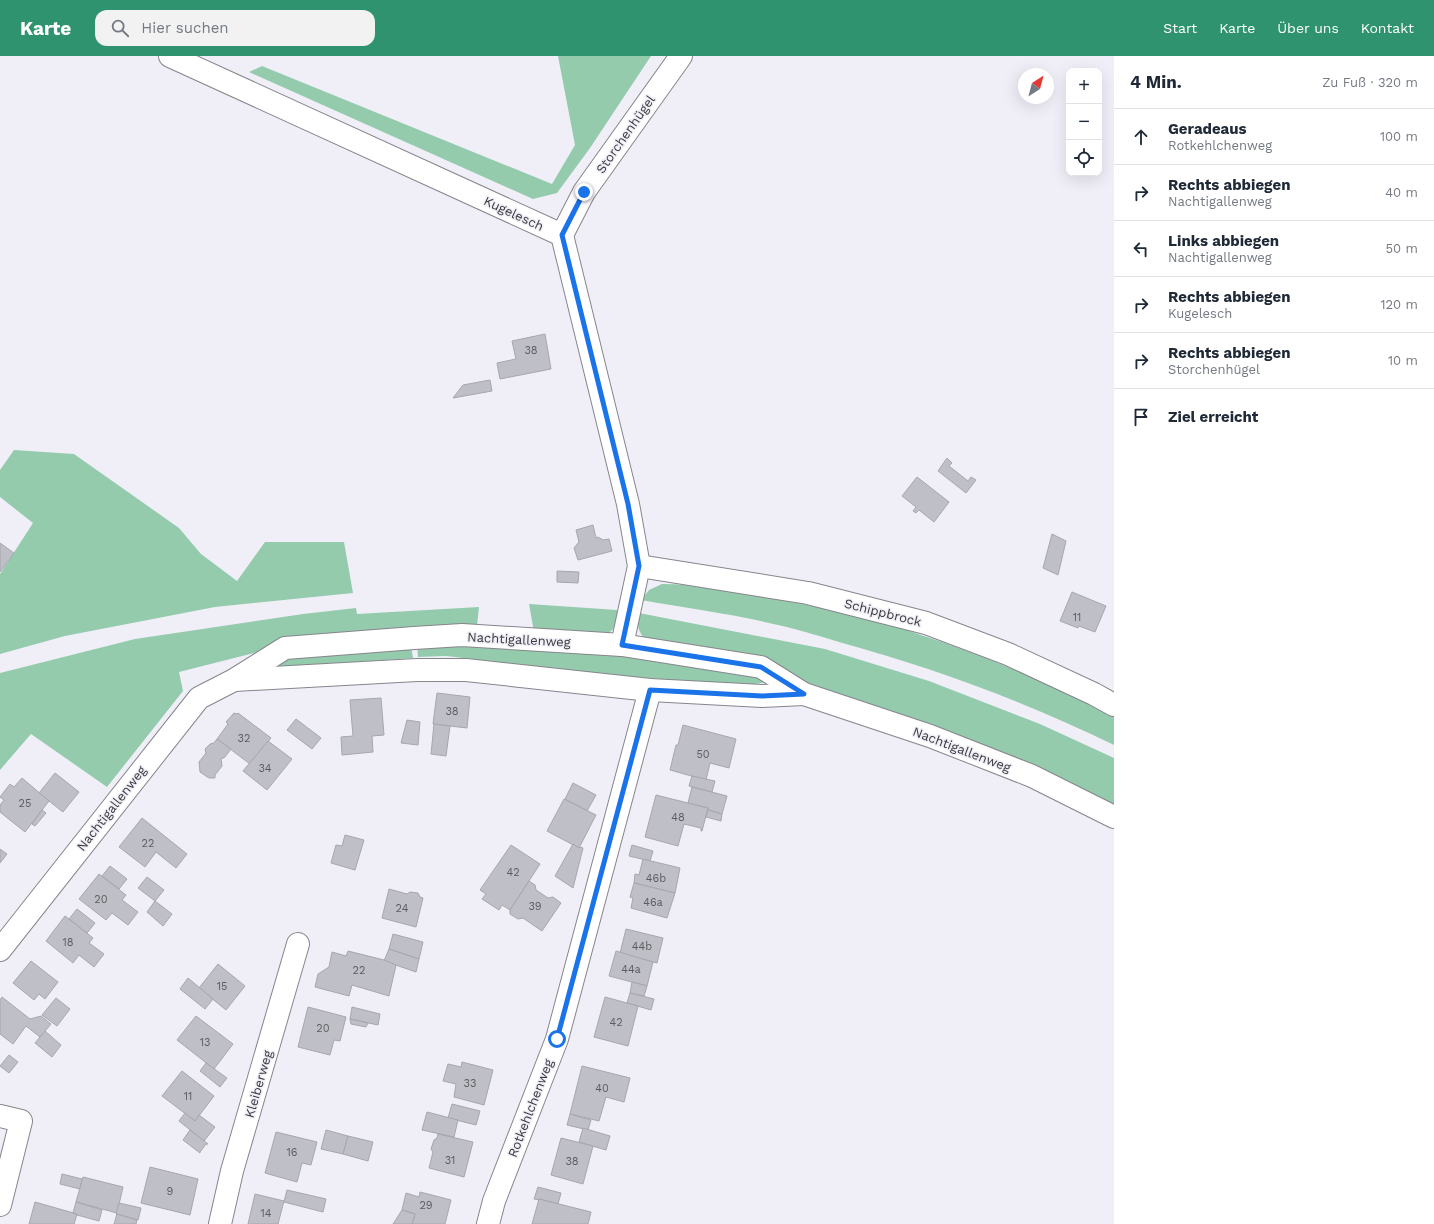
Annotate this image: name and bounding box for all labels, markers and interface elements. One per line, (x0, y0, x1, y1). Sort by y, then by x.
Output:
search box (95, 10, 375, 46)
text: Karte (20, 17, 71, 40)
icon: search (109, 17, 131, 39)
text: Hier suchen (141, 19, 229, 37)
text: Start (1163, 20, 1197, 36)
text: Karte (1219, 20, 1255, 36)
text: Über uns (1277, 20, 1339, 36)
text: Kontakt (1361, 20, 1414, 36)
north arrow (1018, 68, 1054, 104)
map controls (1066, 68, 1102, 176)
button: + (1066, 68, 1102, 104)
text: 4 Min. (1130, 72, 1182, 92)
text: Zu Fuß · 320 m (1322, 75, 1418, 90)
street label: Storchenhügel (593, 92, 658, 176)
button: − (1066, 104, 1102, 140)
text: Geradeaus (1168, 120, 1247, 138)
icon: ahead (1130, 126, 1152, 148)
text: 100 m (1380, 129, 1418, 144)
text: Rotkehlchenweg (1168, 138, 1272, 153)
button: locate (1066, 140, 1102, 176)
text: Rechts abbiegen (1168, 176, 1290, 194)
icon: right (1130, 182, 1152, 204)
route end (575, 183, 593, 201)
text: 40 m (1385, 185, 1418, 200)
street label: Kugelesch (481, 193, 546, 234)
text: Nachtigallenweg (1168, 194, 1272, 209)
text: Links abbiegen (1168, 232, 1279, 250)
icon: left (1130, 238, 1152, 260)
text: 50 m (1386, 241, 1418, 256)
text: Nachtigallenweg (1168, 250, 1272, 265)
text: Rechts abbiegen (1168, 288, 1290, 306)
icon: right (1130, 294, 1152, 316)
text: 120 m (1380, 297, 1418, 312)
text: Kugelesch (1168, 306, 1232, 321)
house number: 38 (524, 344, 538, 357)
text: Rechts abbiegen (1168, 344, 1290, 362)
icon: right (1130, 350, 1152, 372)
text: 10 m (1388, 353, 1418, 368)
text: Storchenhügel (1168, 362, 1260, 377)
icon: arrive (1130, 406, 1152, 428)
text: Ziel erreicht (1168, 408, 1258, 426)
street label: Schippbrock (843, 596, 924, 629)
house number: 11 (1073, 611, 1081, 624)
street label: Nachtigallenweg (467, 629, 571, 650)
house number: 38 (445, 705, 459, 718)
street label: Nachtigallenweg (911, 724, 1013, 775)
house number: 32 (238, 732, 250, 745)
house number: 50 (696, 748, 710, 761)
house number: 34 (258, 762, 272, 775)
street label: Nachtigallenweg (74, 763, 149, 854)
house number: 25 (19, 797, 31, 810)
house number: 48 (671, 811, 685, 824)
house number: 22 (142, 837, 154, 850)
house number: 42 (506, 866, 520, 879)
house number: 46b (646, 872, 666, 885)
house number: 20 (94, 893, 108, 906)
house number: 46a (643, 896, 663, 909)
house number: 39 (528, 900, 542, 913)
house number: 24 (396, 902, 409, 915)
house number: 18 (62, 936, 74, 949)
house number: 44b (632, 940, 652, 953)
house number: 44a (621, 963, 641, 976)
house number: 22 (353, 964, 365, 977)
house number: 15 (217, 980, 227, 993)
house number: 42 (609, 1016, 623, 1029)
house number: 20 (316, 1022, 330, 1035)
route start (548, 1030, 566, 1048)
house number: 13 (200, 1036, 210, 1049)
street label: Kleiberweg (242, 1049, 275, 1120)
street label: Rotkehlchenweg (505, 1057, 556, 1159)
house number: 33 (464, 1077, 476, 1090)
house number: 40 (595, 1082, 609, 1095)
house number: 11 (184, 1090, 192, 1103)
house number: 16 (287, 1146, 298, 1159)
house number: 31 (445, 1154, 455, 1167)
house number: 38 (565, 1155, 579, 1168)
house number: 9 (167, 1185, 174, 1198)
house number: 29 (419, 1199, 433, 1212)
house number: 14 (260, 1207, 272, 1220)

